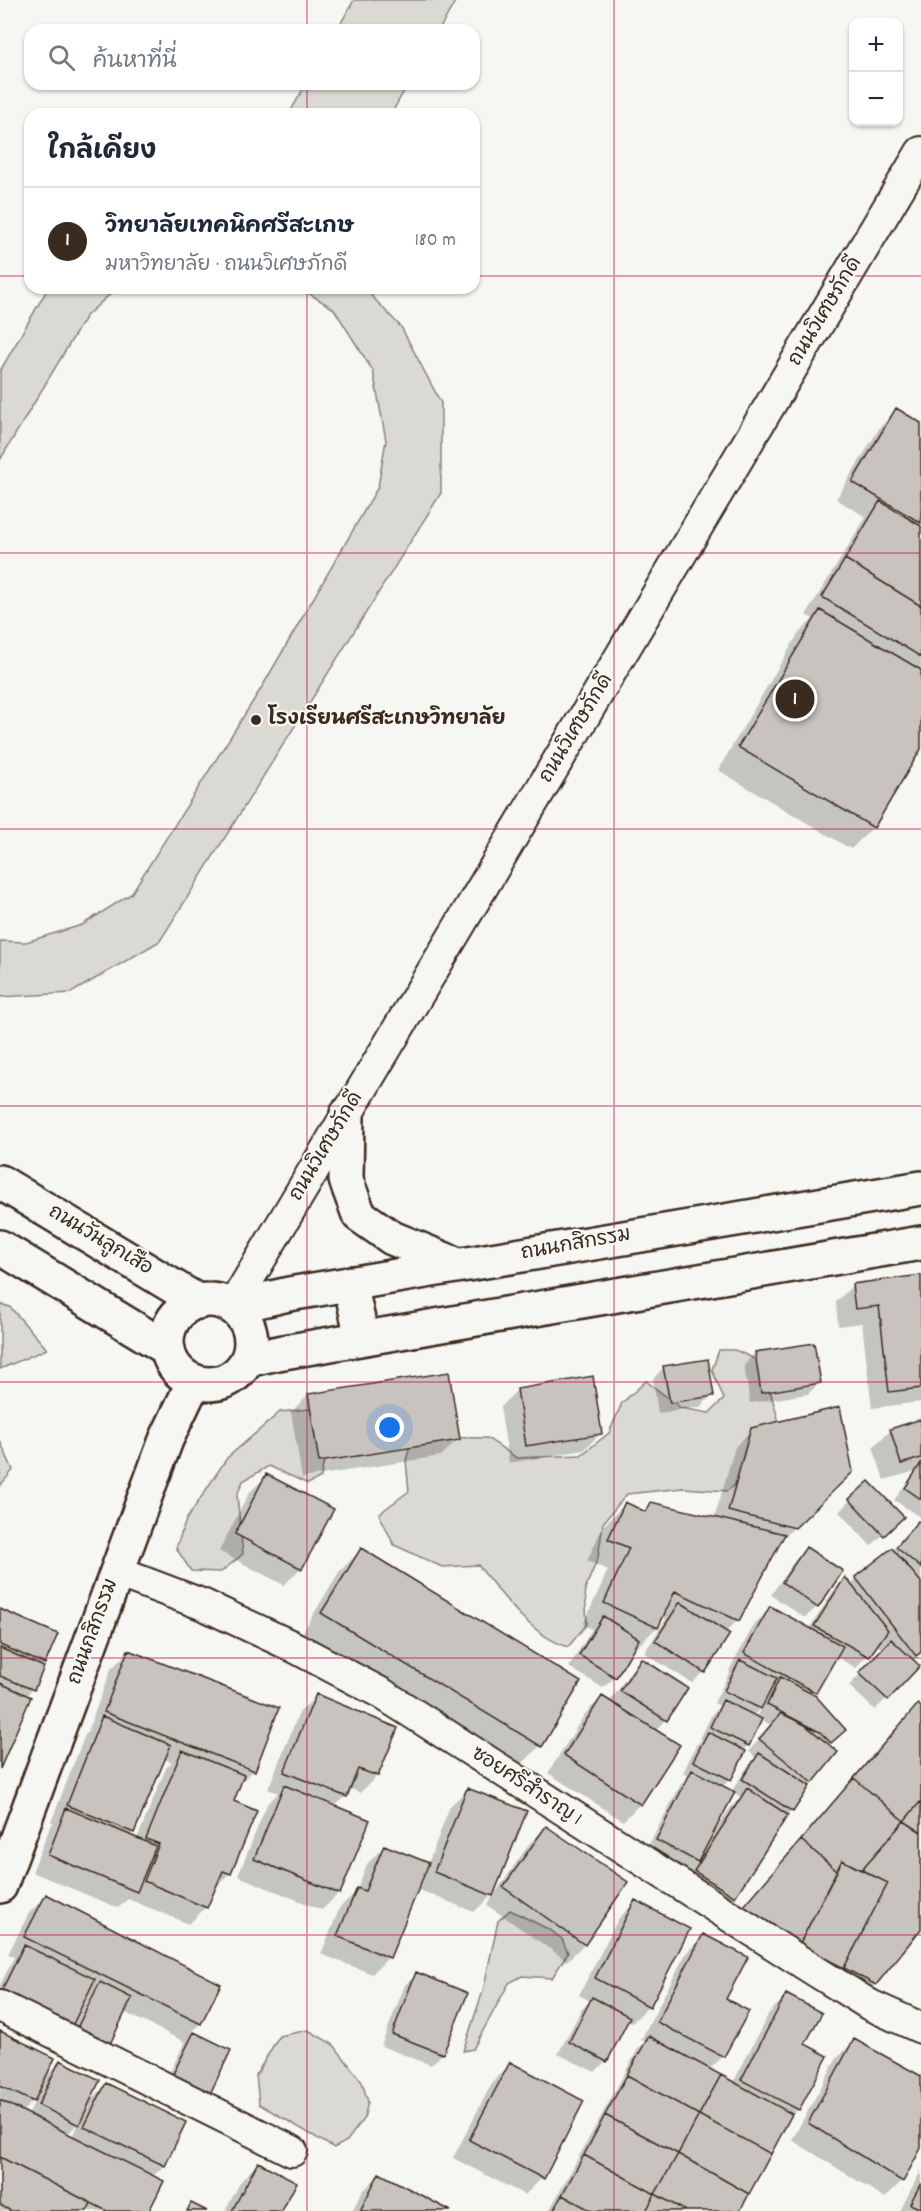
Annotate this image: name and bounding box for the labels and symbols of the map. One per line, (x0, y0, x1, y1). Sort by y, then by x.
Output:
street label: ถนนวิเศษภักดี (781, 252, 870, 372)
street label: ถนนวิเศษภักดี (532, 669, 621, 789)
pin: 1 (776, 676, 814, 722)
place label: โรงเรียนศรีสะเกษวิทยาลัย (267, 704, 505, 734)
marker: โรงเรียนศรีสะเกษวิทยาลัย (249, 713, 263, 727)
street label: ถนนวิเศษภักดี (282, 1087, 371, 1207)
street label: ถนนวันลูกเสือ (42, 1198, 158, 1283)
street label: ถนนกสิกรรม (519, 1221, 633, 1268)
your location (375, 1413, 404, 1442)
street label: ถนนกสิกรรม (61, 1575, 126, 1689)
street label: ซอยศรีสำราญ 1 (465, 1739, 588, 1833)

